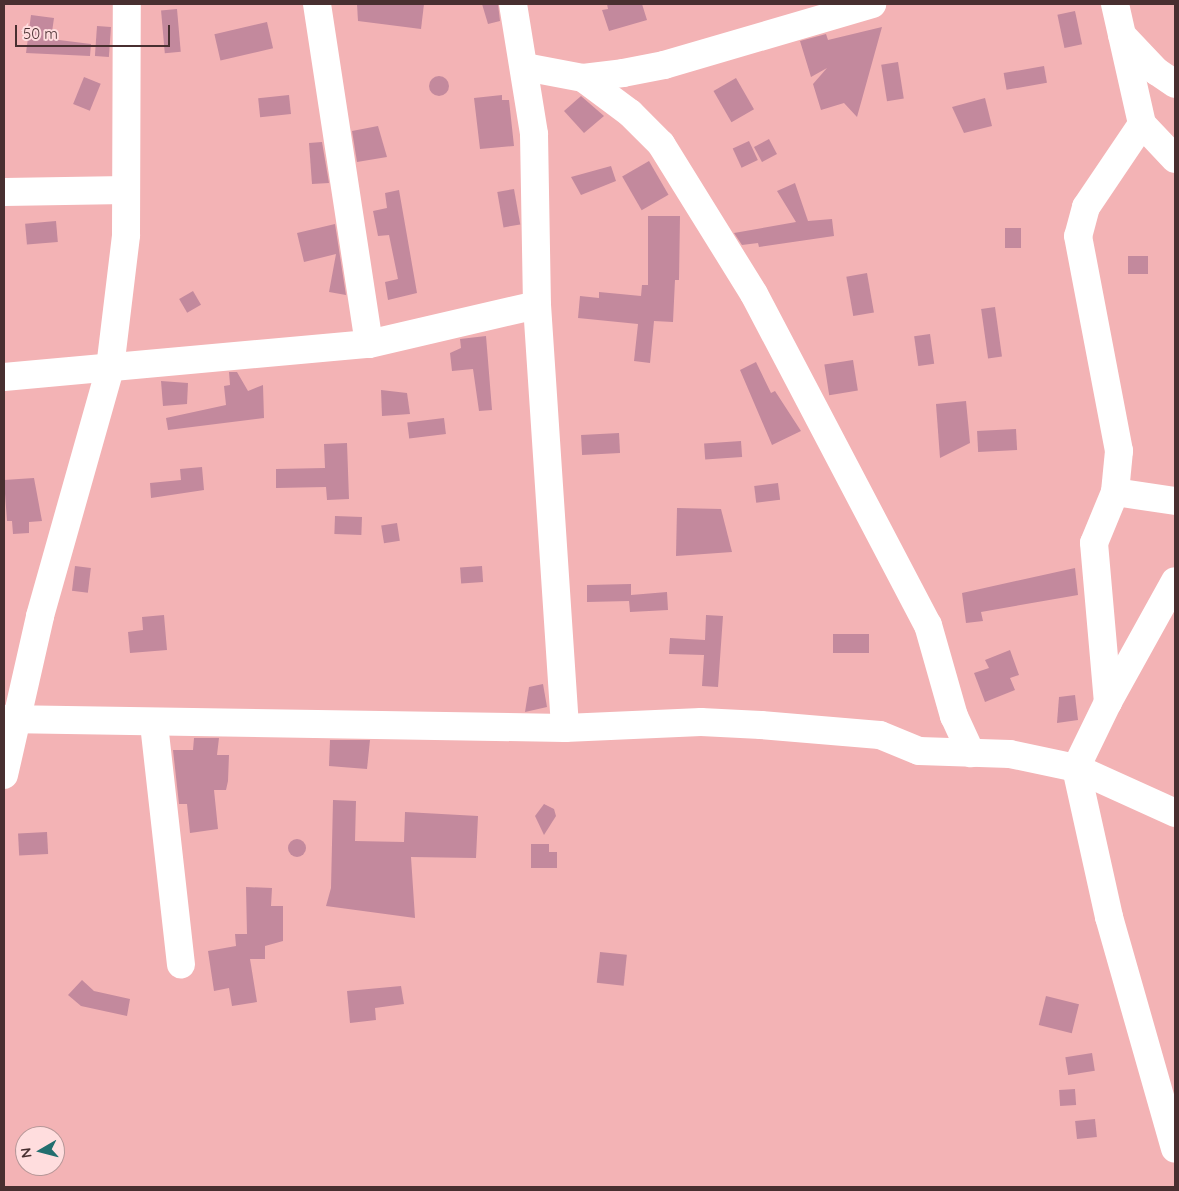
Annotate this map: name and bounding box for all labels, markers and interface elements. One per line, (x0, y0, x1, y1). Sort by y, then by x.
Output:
scale bar (18, 15, 172, 47)
text: 50 m (23, 24, 58, 43)
north arrow (15, 1126, 65, 1176)
text: N (17, 1147, 36, 1159)

